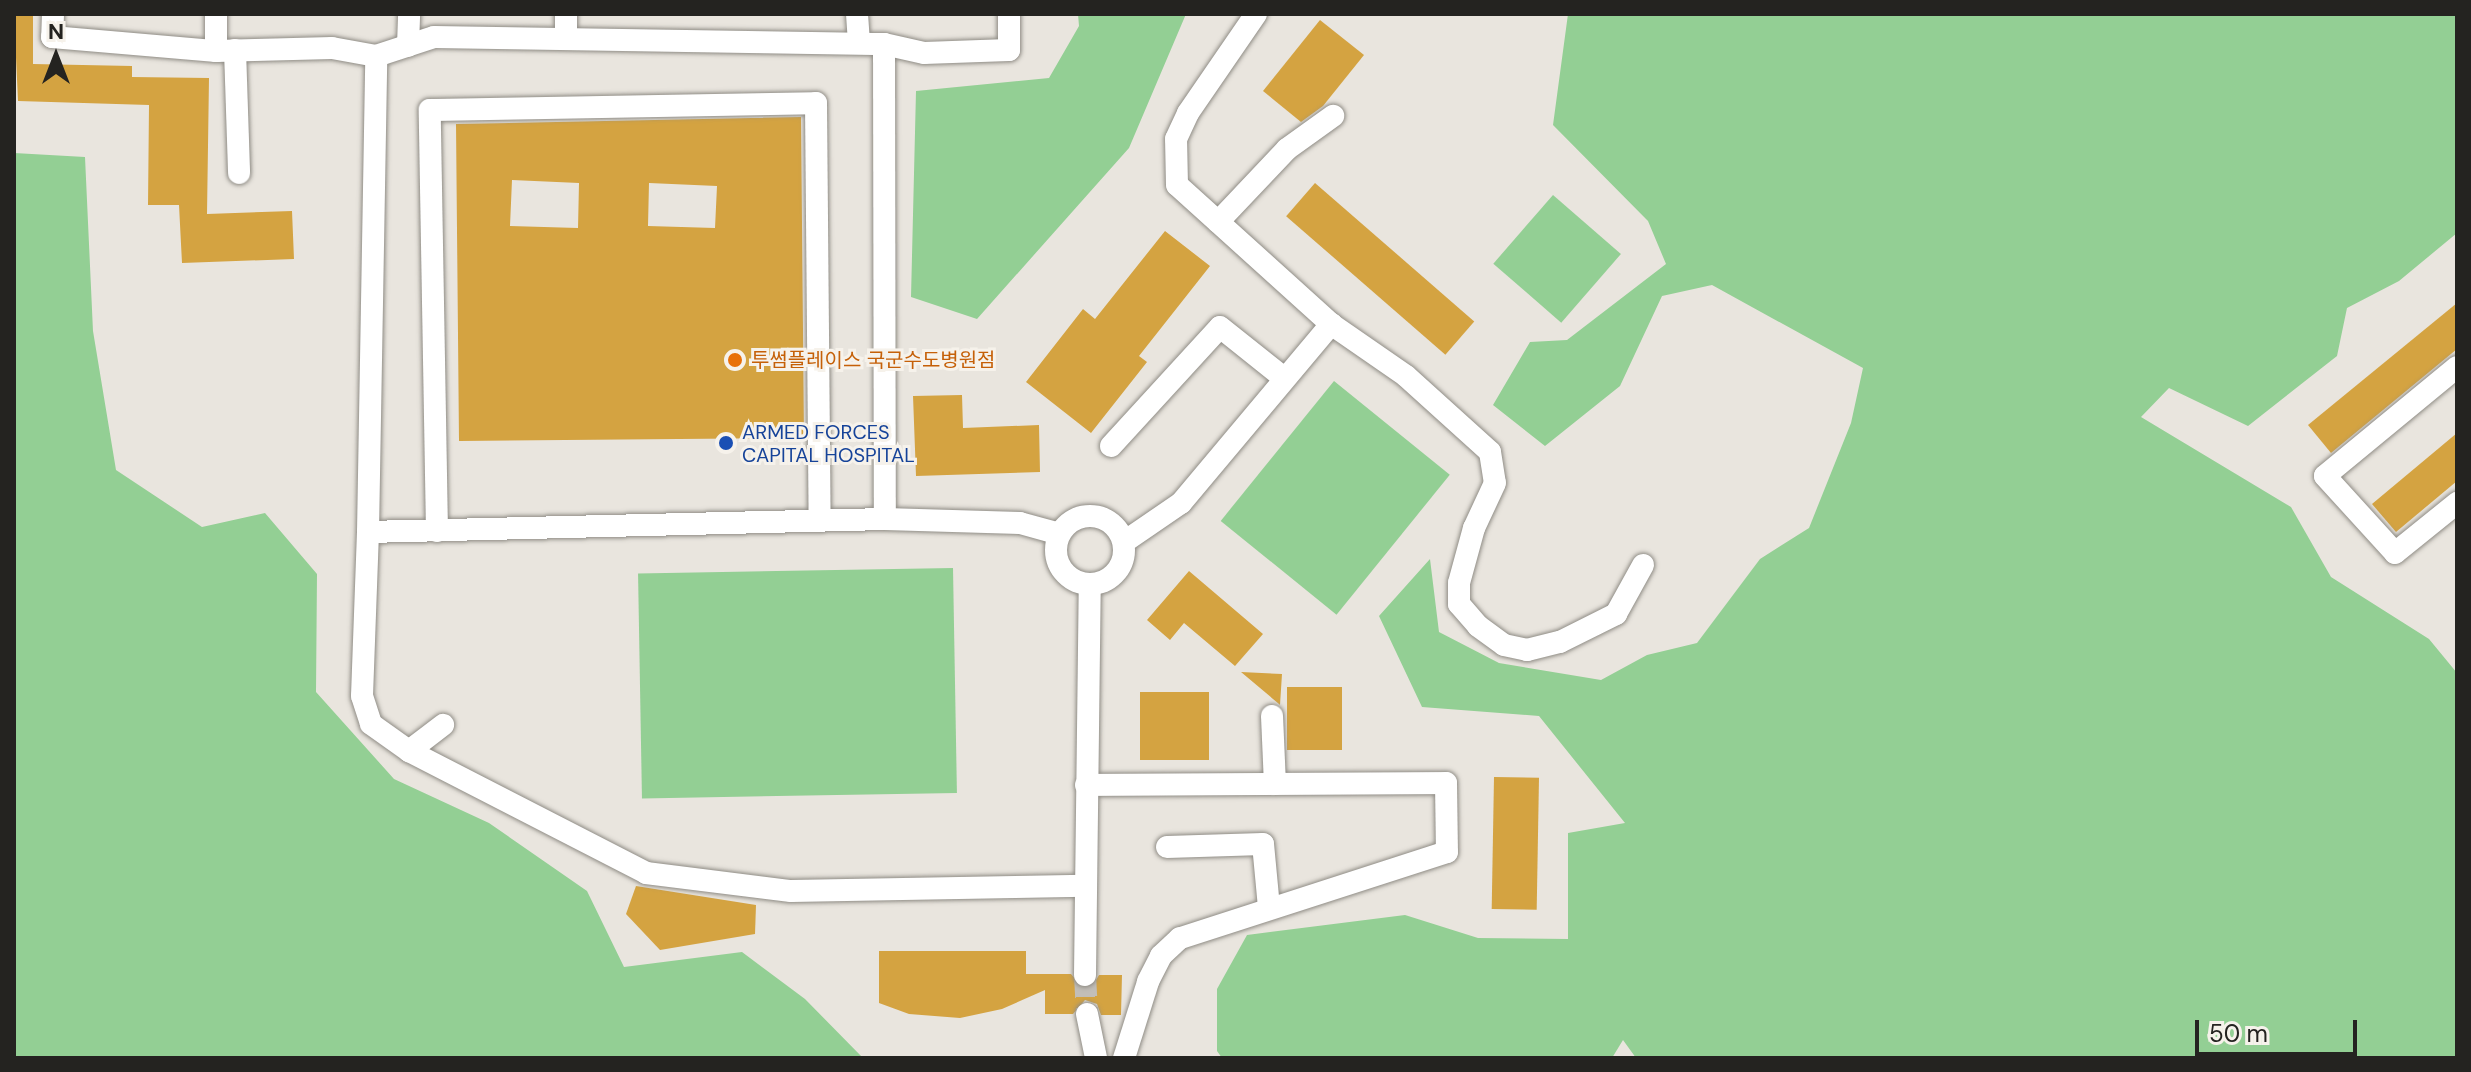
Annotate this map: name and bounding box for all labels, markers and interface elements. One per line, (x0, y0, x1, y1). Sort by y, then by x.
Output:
north arrow (16, 16, 96, 96)
text: N (48, 17, 64, 46)
place label: 투썸플레이스 국군수도병원점 (751, 348, 996, 372)
marker: 투썸플레이스 국군수도병원점 (726, 351, 744, 369)
place label: ARMED FORCES CAPITAL HOSPITAL (742, 420, 915, 467)
marker: ARMED FORCES CAPITAL HOSPITAL (717, 434, 735, 452)
scale bar (2199, 1004, 2361, 1054)
text: 50 m (2209, 1018, 2268, 1049)

